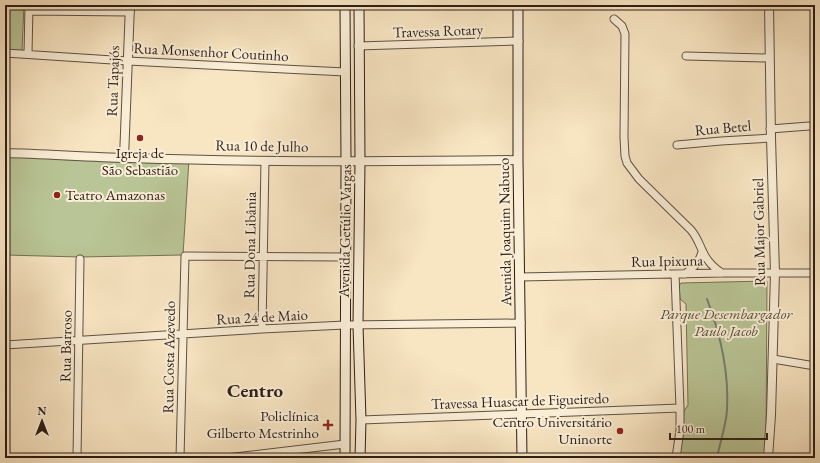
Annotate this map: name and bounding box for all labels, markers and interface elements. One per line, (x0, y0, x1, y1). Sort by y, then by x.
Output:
street label: Travessa Rotary (392, 19, 484, 42)
street label: Rua Monsenhor Coutinho (133, 38, 289, 65)
street label: Rua Tapajós (102, 45, 123, 117)
street label: Rua Betel (694, 116, 752, 139)
marker: Igreja de São Sebastião (135, 133, 145, 143)
street label: Rua 10 de Julho (215, 135, 309, 156)
place label: Igreja de São Sebastião (102, 143, 178, 179)
street label: Avenida Joaquim Nabuco (494, 158, 515, 307)
street label: Avenida Getúlio Vargas (334, 164, 355, 299)
street label: Rua Major Gabriel (748, 177, 769, 286)
place label: Teatro Amazonas (65, 185, 165, 204)
marker: Teatro Amazonas (52, 190, 62, 200)
street label: Rua Dona Libânia (239, 191, 260, 298)
street label: Rua Ipixuna (631, 250, 703, 271)
street label: Rua Costa Azevedo (158, 300, 179, 414)
park label: Parque Desembargador Paulo Jacob (660, 304, 793, 340)
street label: Rua 24 de Maio (216, 305, 308, 328)
street label: Rua Barroso (55, 310, 76, 382)
district label: Centro (227, 378, 284, 403)
street label: Travessa Huascar de Figueiredo (431, 388, 609, 413)
north arrow (22, 401, 62, 441)
text: N (38, 404, 47, 418)
place label: Policlínica Gilberto Mestrinho (207, 406, 319, 442)
place label: Centro Universitário Uninorte (492, 412, 612, 448)
scale bar (670, 415, 767, 441)
marker: Policlínica Gilberto Mestrinho (322, 419, 334, 431)
text: 100 m (676, 421, 706, 437)
marker: Centro Universitário Uninorte (615, 426, 625, 436)

